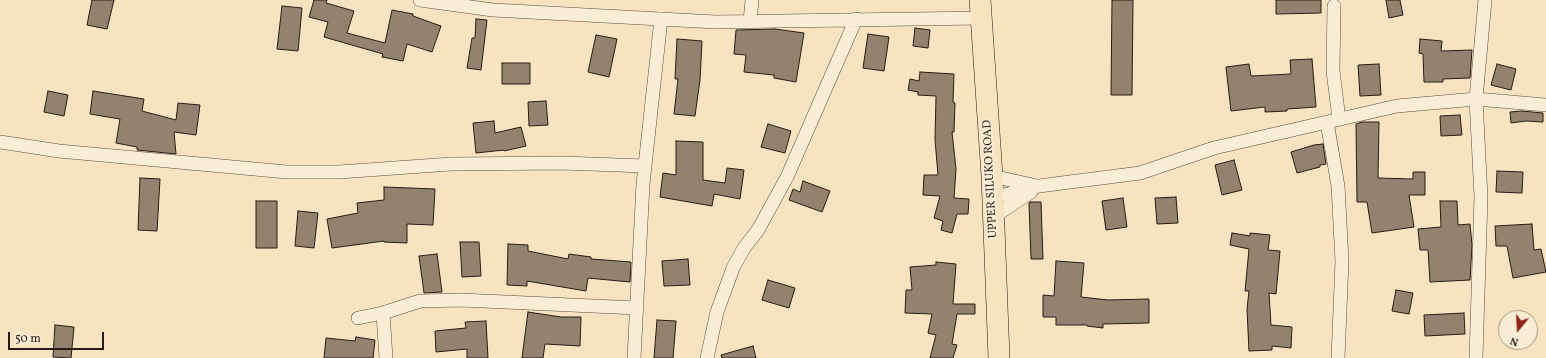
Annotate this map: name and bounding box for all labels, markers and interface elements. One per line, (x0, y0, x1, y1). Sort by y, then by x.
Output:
street label: UPPER SILUKO ROAD (981, 119, 1001, 239)
north arrow (1498, 310, 1538, 350)
scale bar (10, 324, 106, 350)
text: 50 m (15, 331, 41, 347)
text: N (1508, 333, 1521, 349)

